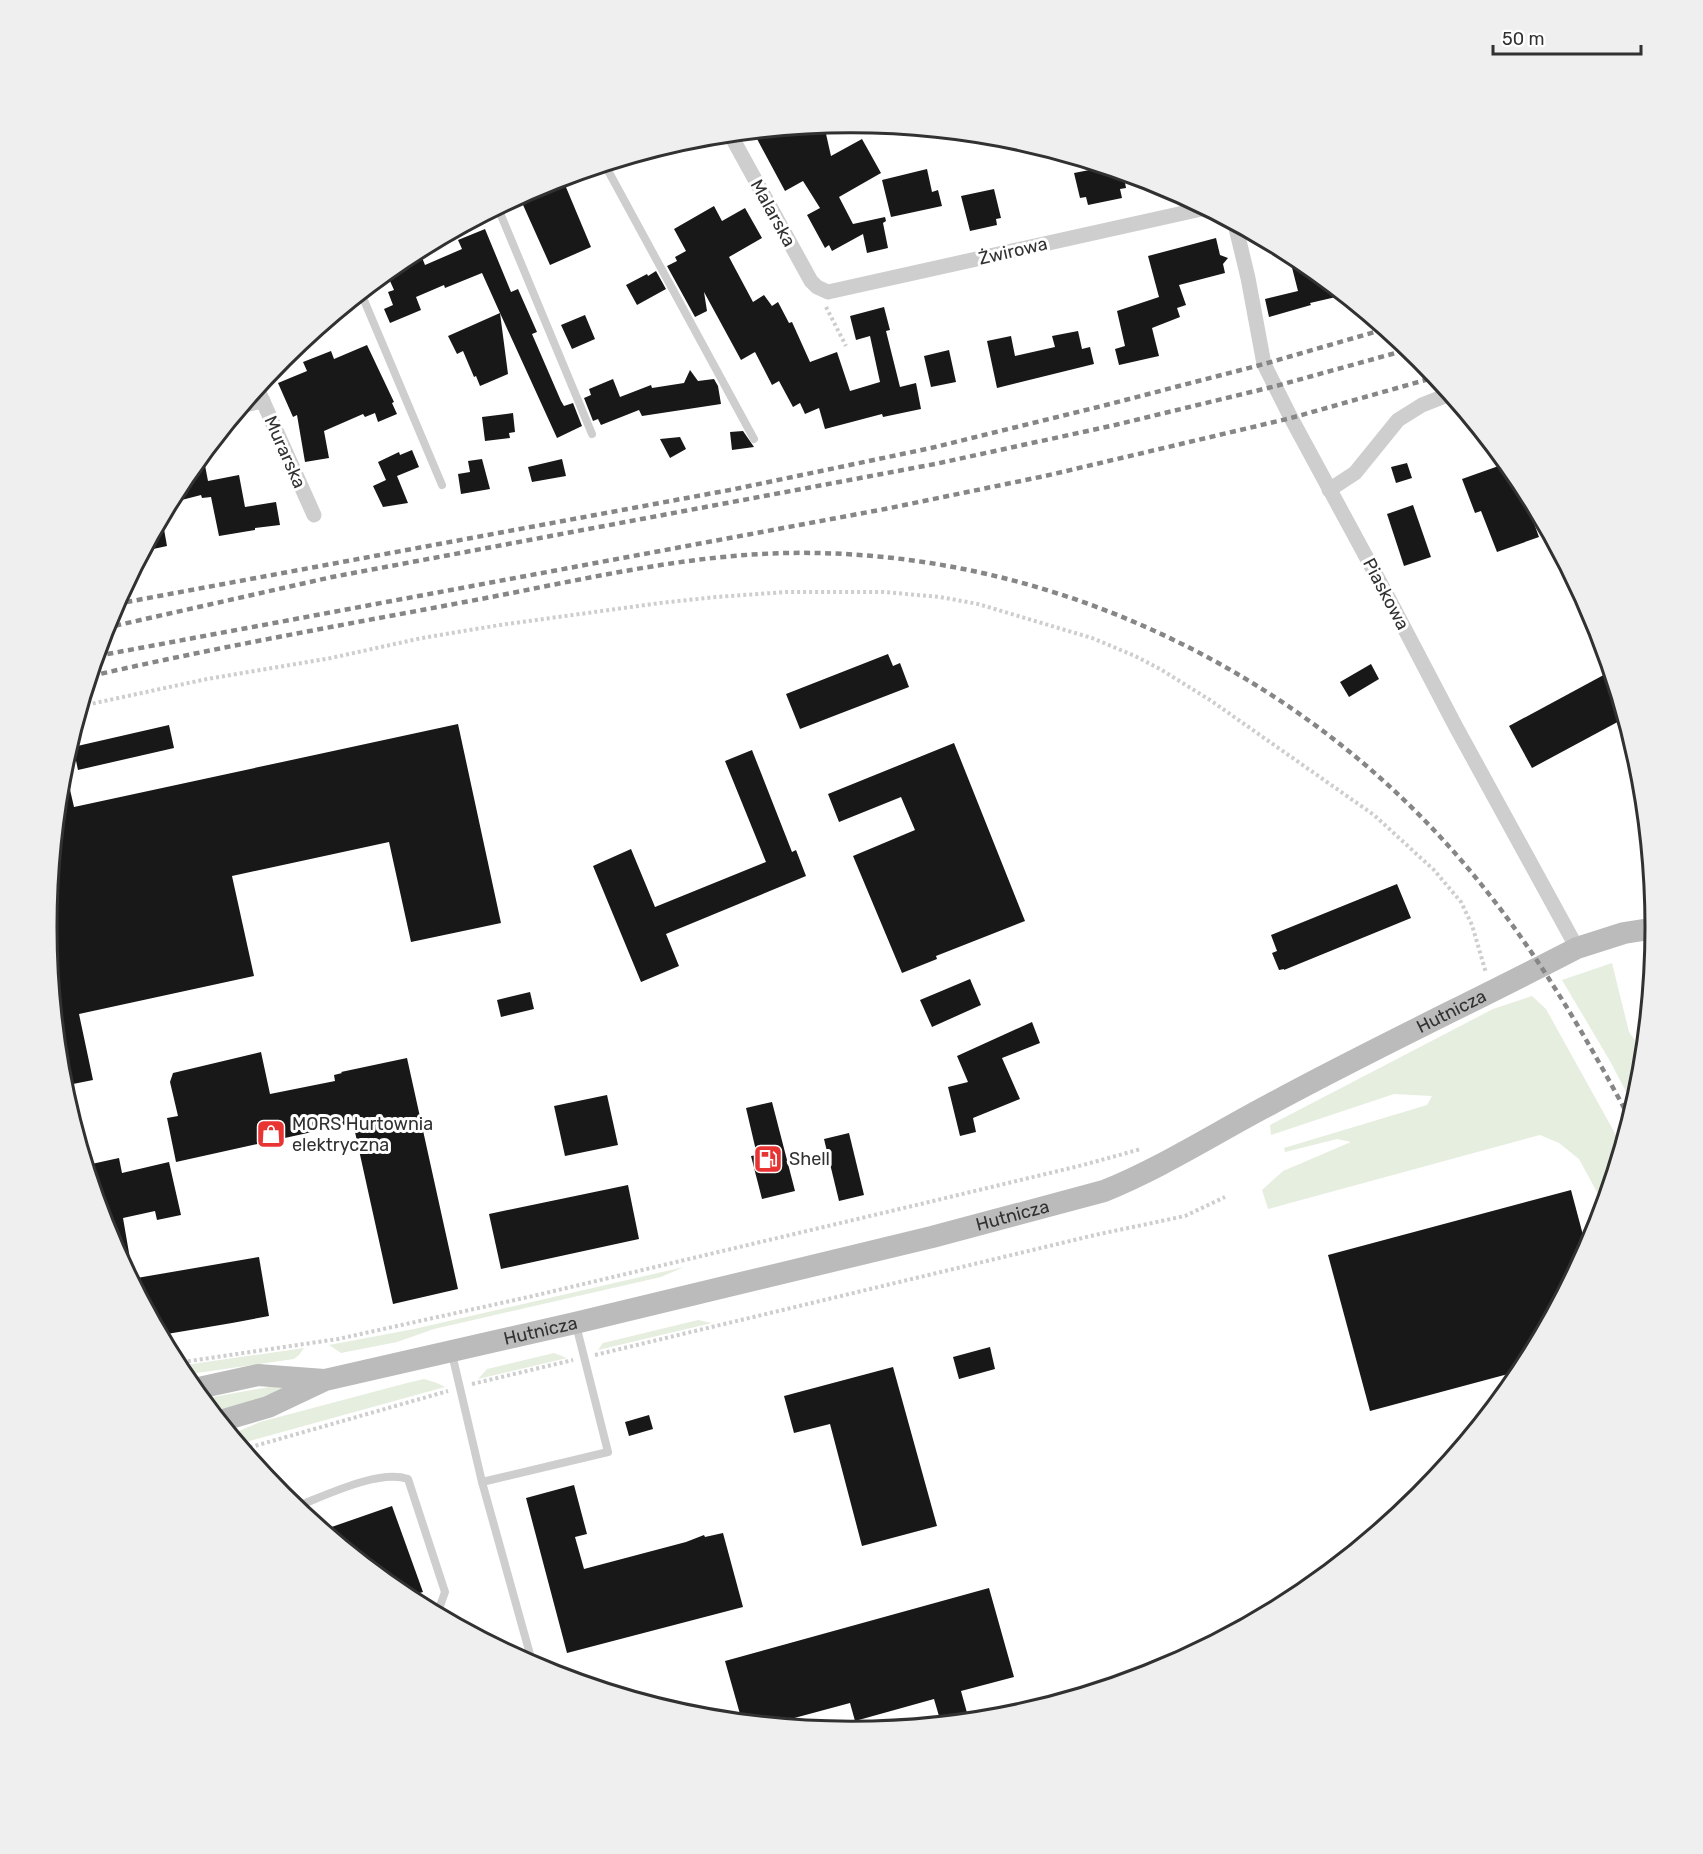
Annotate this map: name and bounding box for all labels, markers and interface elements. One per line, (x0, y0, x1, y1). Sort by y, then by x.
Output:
scale bar (1493, 18, 1642, 56)
text: 50 m (1502, 28, 1545, 50)
street label: Malarska (746, 175, 800, 251)
street label: Żwirowa (976, 232, 1050, 270)
street label: Murarska (259, 412, 311, 492)
street label: Piaskowa (1358, 554, 1414, 634)
street label: Hutnicza (1413, 985, 1490, 1038)
place label: MORS Hurtownia elektryczna (292, 1113, 433, 1156)
shop icon: MORS Hurtownia elektryczna (255, 1118, 287, 1150)
fuel station icon: Shell (752, 1143, 784, 1175)
place label: Shell (789, 1148, 830, 1170)
street label: Hutnicza (973, 1195, 1052, 1236)
street label: Hutnicza (501, 1312, 579, 1350)

